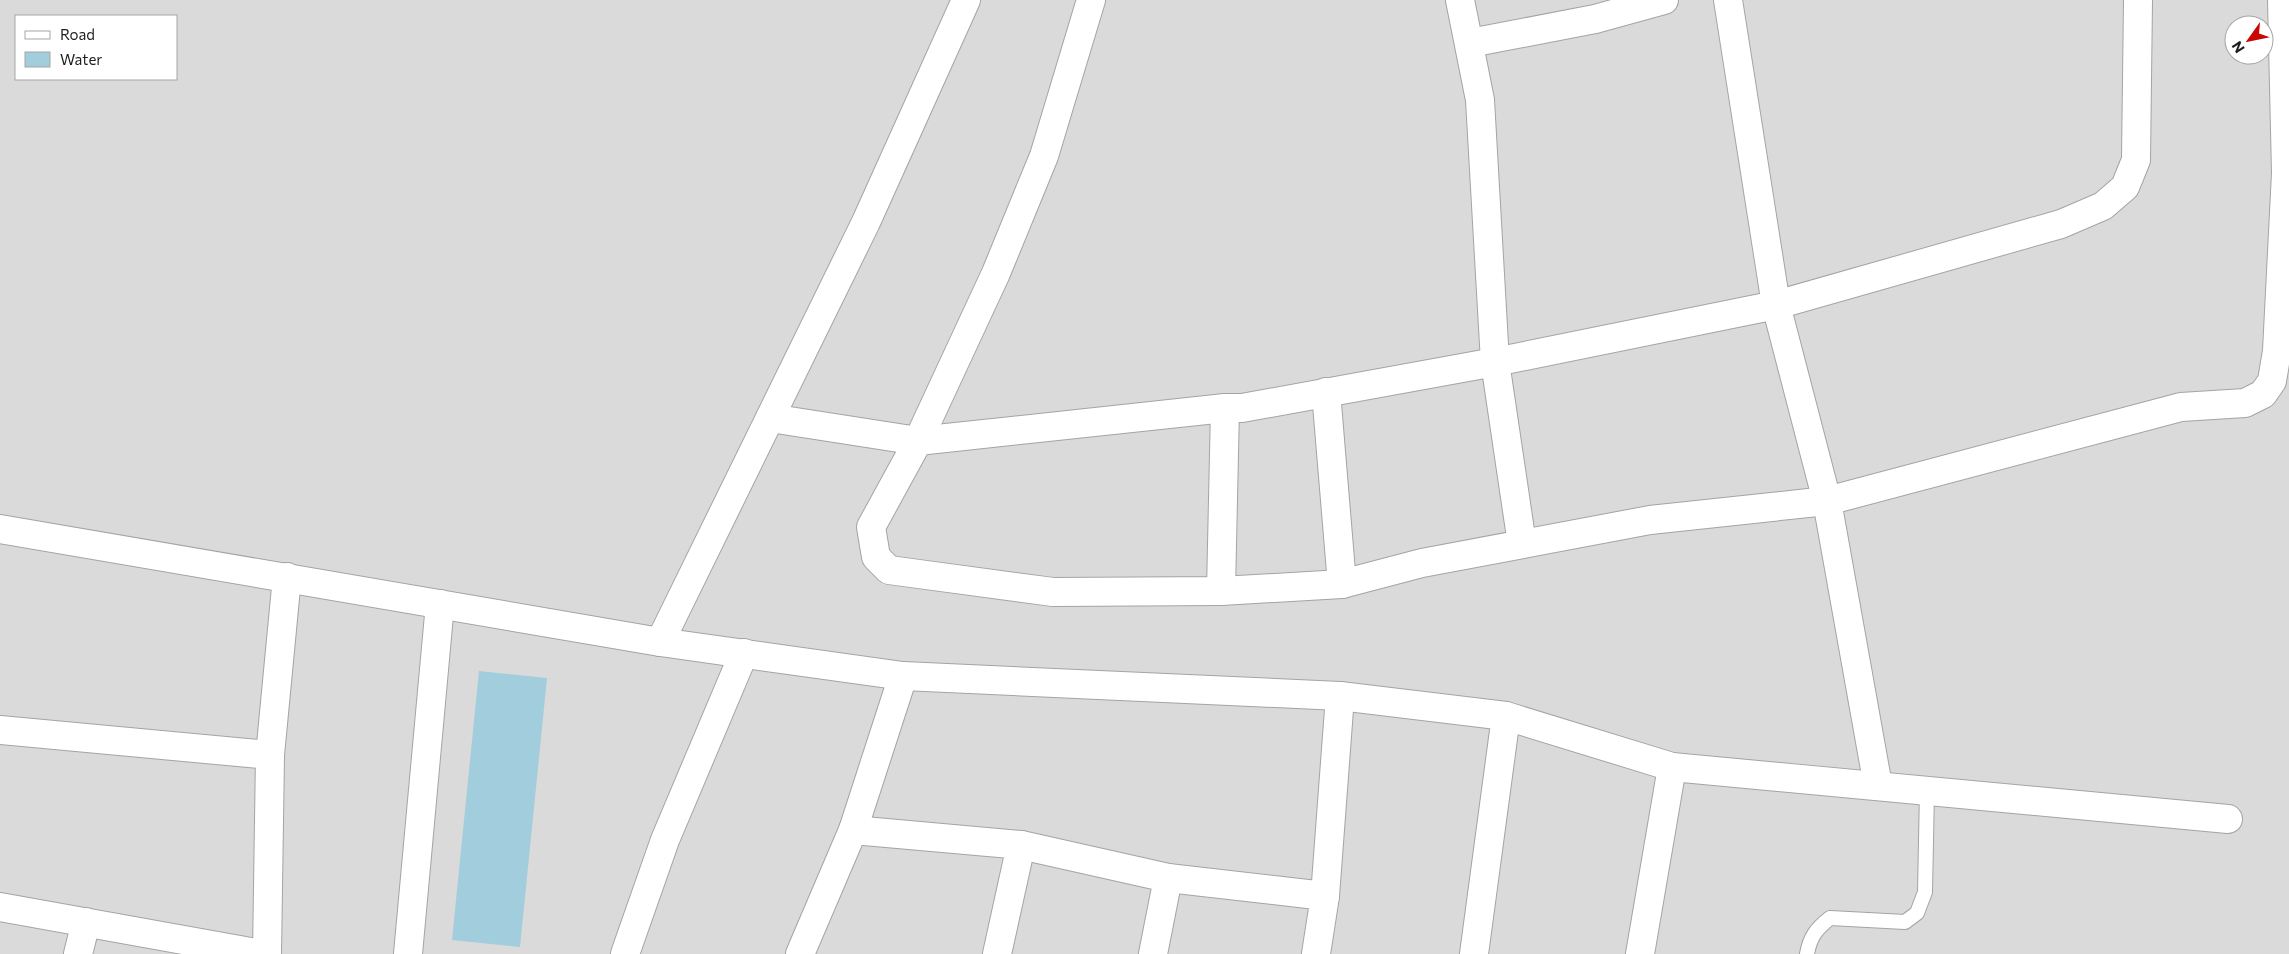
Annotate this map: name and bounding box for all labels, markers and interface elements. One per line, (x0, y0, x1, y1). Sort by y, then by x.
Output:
legend (15, 15, 178, 80)
north arrow (2224, 15, 2274, 65)
text: Road (60, 25, 95, 43)
text: N (2228, 38, 2248, 56)
text: Water (60, 50, 102, 68)

